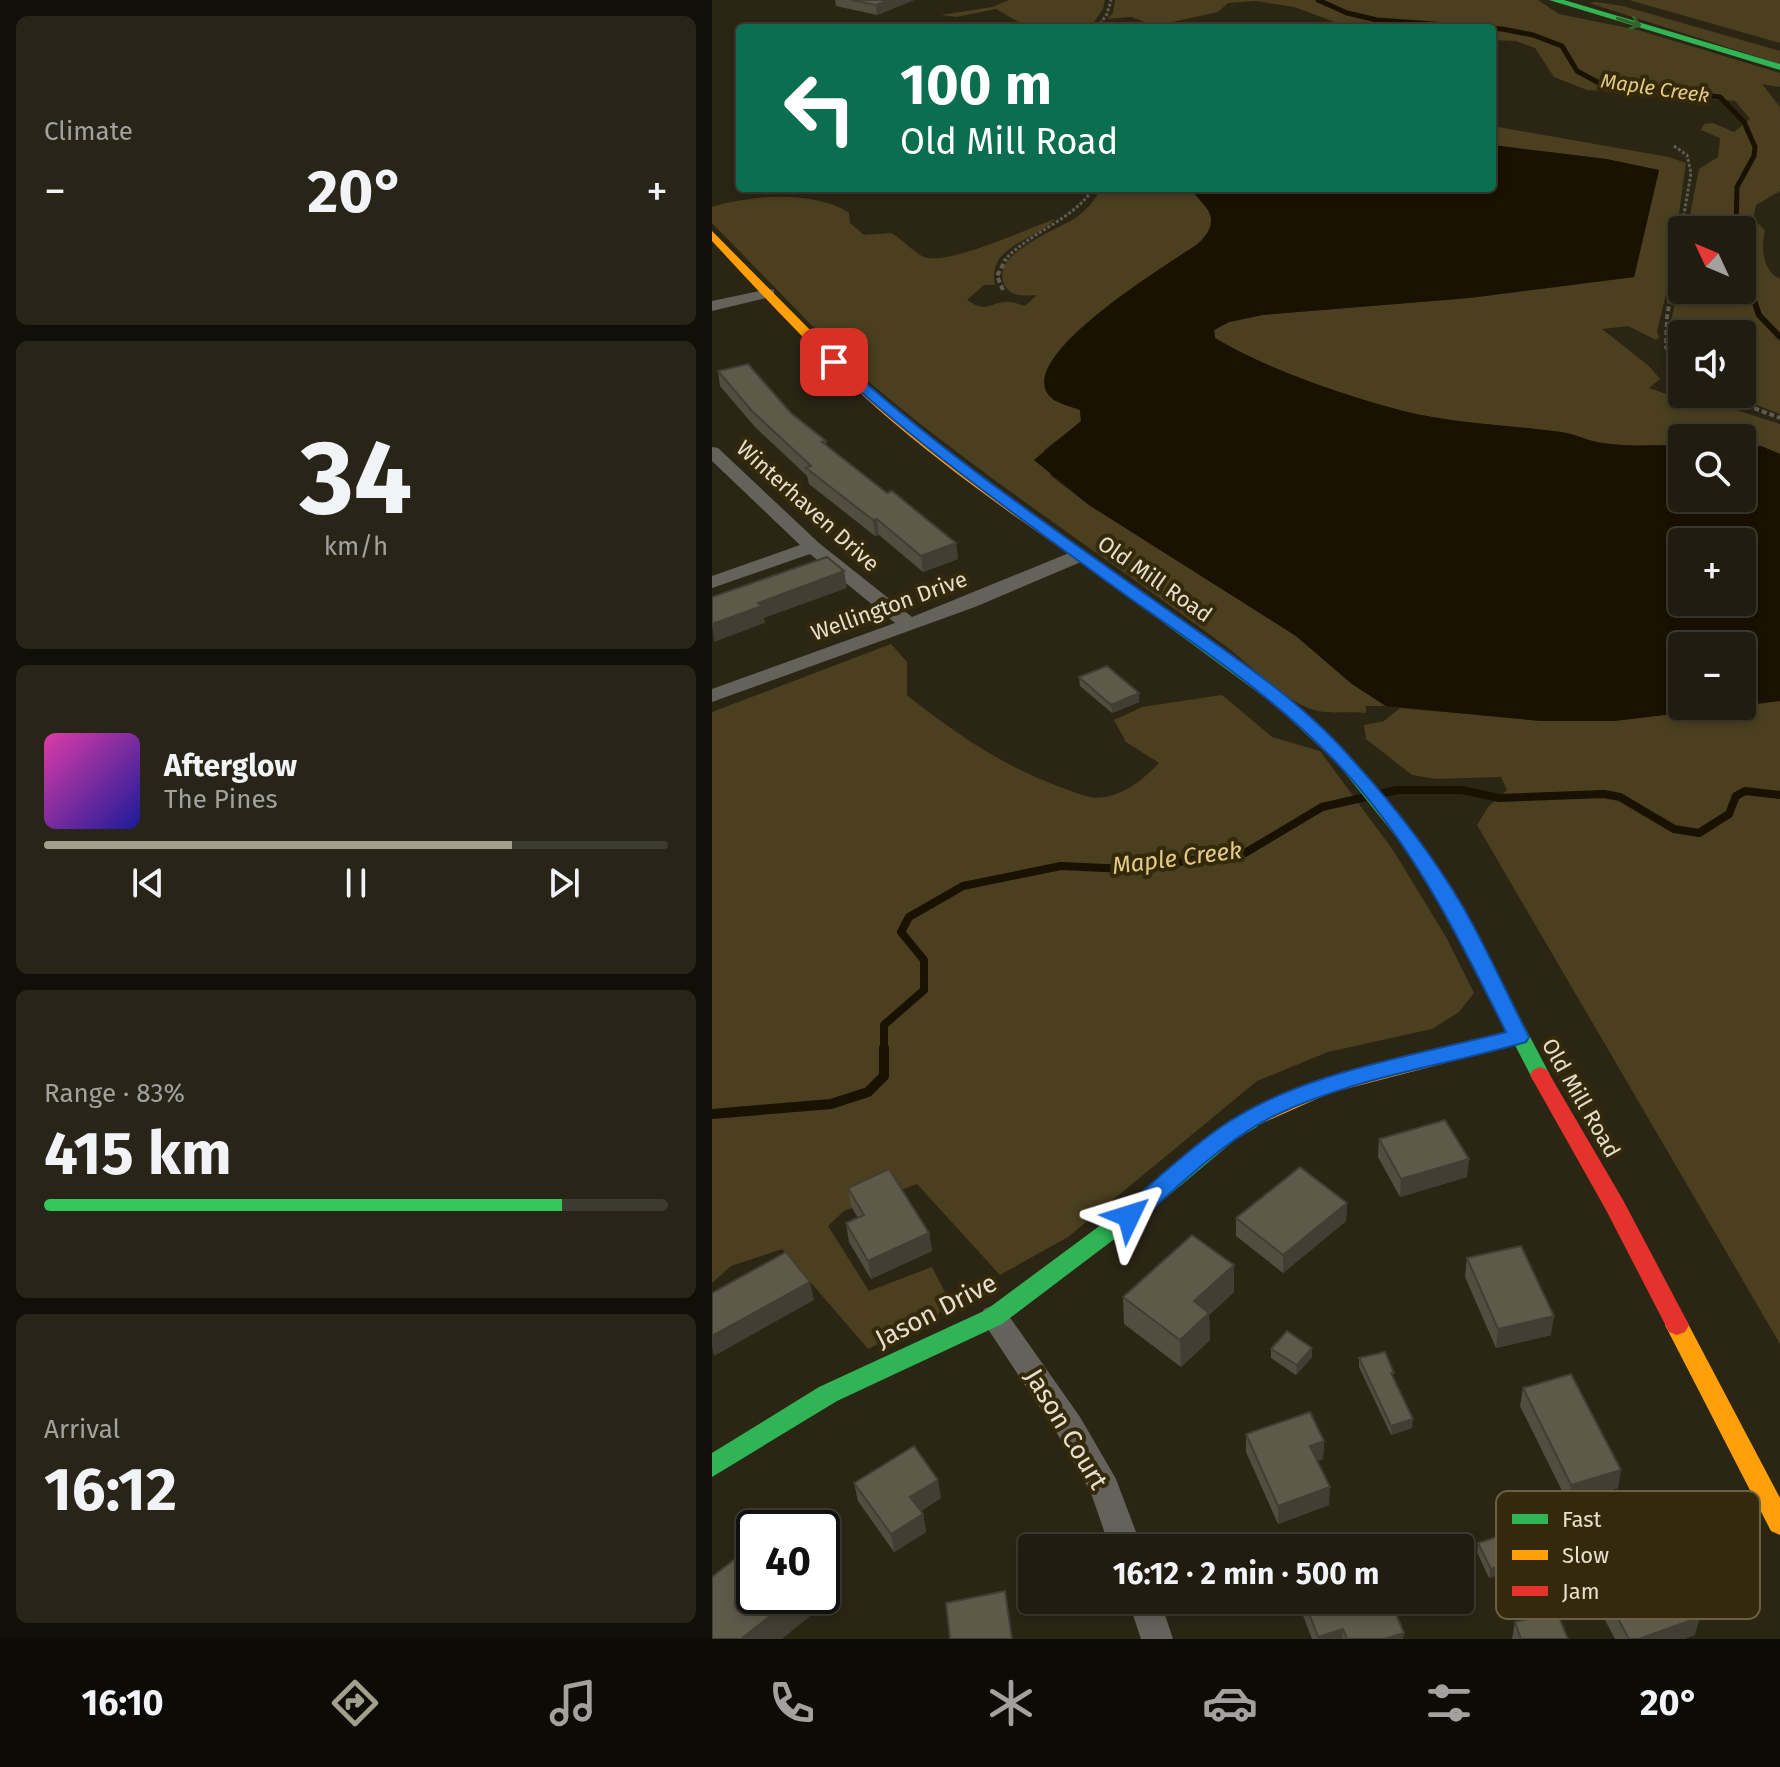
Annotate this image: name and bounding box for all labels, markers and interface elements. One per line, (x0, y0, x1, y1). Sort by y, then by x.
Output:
one-way arrow (1615, 15, 1641, 30)
text: 100 m (900, 52, 1052, 119)
icon: left (768, 56, 872, 160)
water label: Maple Creek (1599, 69, 1711, 107)
text: Climate (44, 116, 133, 147)
text: Old Mill Road (900, 120, 1118, 164)
text: 20° (307, 156, 405, 228)
text: − (44, 165, 66, 218)
text: + (646, 165, 668, 218)
north arrow (1668, 216, 1756, 304)
map controls (1668, 216, 1756, 720)
button: sound (1668, 320, 1756, 408)
pin (800, 328, 868, 396)
icon: arrive (812, 340, 856, 384)
text: 34 (300, 416, 412, 541)
button: search (1668, 424, 1756, 512)
street label: Winterhaven Drive (731, 435, 885, 577)
button: + (1668, 528, 1756, 616)
street label: Old Mill Road (1093, 530, 1217, 628)
text: km/h (324, 531, 388, 562)
street label: Wellington Drive (807, 565, 971, 647)
button: − (1668, 632, 1756, 720)
text: Afterglow (164, 748, 297, 784)
text: The Pines (164, 784, 278, 815)
water label: Maple Creek (1110, 836, 1244, 880)
icon: previous (126, 861, 170, 905)
icon: pause (334, 861, 378, 905)
icon: next (542, 861, 586, 905)
street label: Old Mill Road (1536, 1034, 1626, 1162)
text: Range · 83% (44, 1078, 185, 1109)
text: 415 km (44, 1118, 232, 1190)
position arrow (1087, 1174, 1171, 1258)
street label: Jason Drive (870, 1267, 1002, 1355)
street label: Jason Court (1018, 1363, 1114, 1495)
text: Arrival (44, 1414, 120, 1445)
text: 16:12 (44, 1454, 177, 1526)
legend (1496, 1491, 1760, 1619)
text: Fast (1562, 1506, 1602, 1533)
speed limit sign: 40 (736, 1510, 840, 1614)
text: Slow (1562, 1542, 1609, 1569)
text: 16:12 · 2 min · 500 m (1113, 1556, 1379, 1592)
text: Jam (1562, 1578, 1600, 1605)
icon: directions (327, 1675, 383, 1731)
icon: music (545, 1675, 601, 1731)
icon: phone (764, 1675, 820, 1731)
icon: climate (983, 1675, 1039, 1731)
icon: car (1202, 1675, 1258, 1731)
icon: filters (1421, 1675, 1477, 1731)
text: 16:10 (81, 1681, 164, 1725)
text: 20° (1640, 1681, 1698, 1725)

